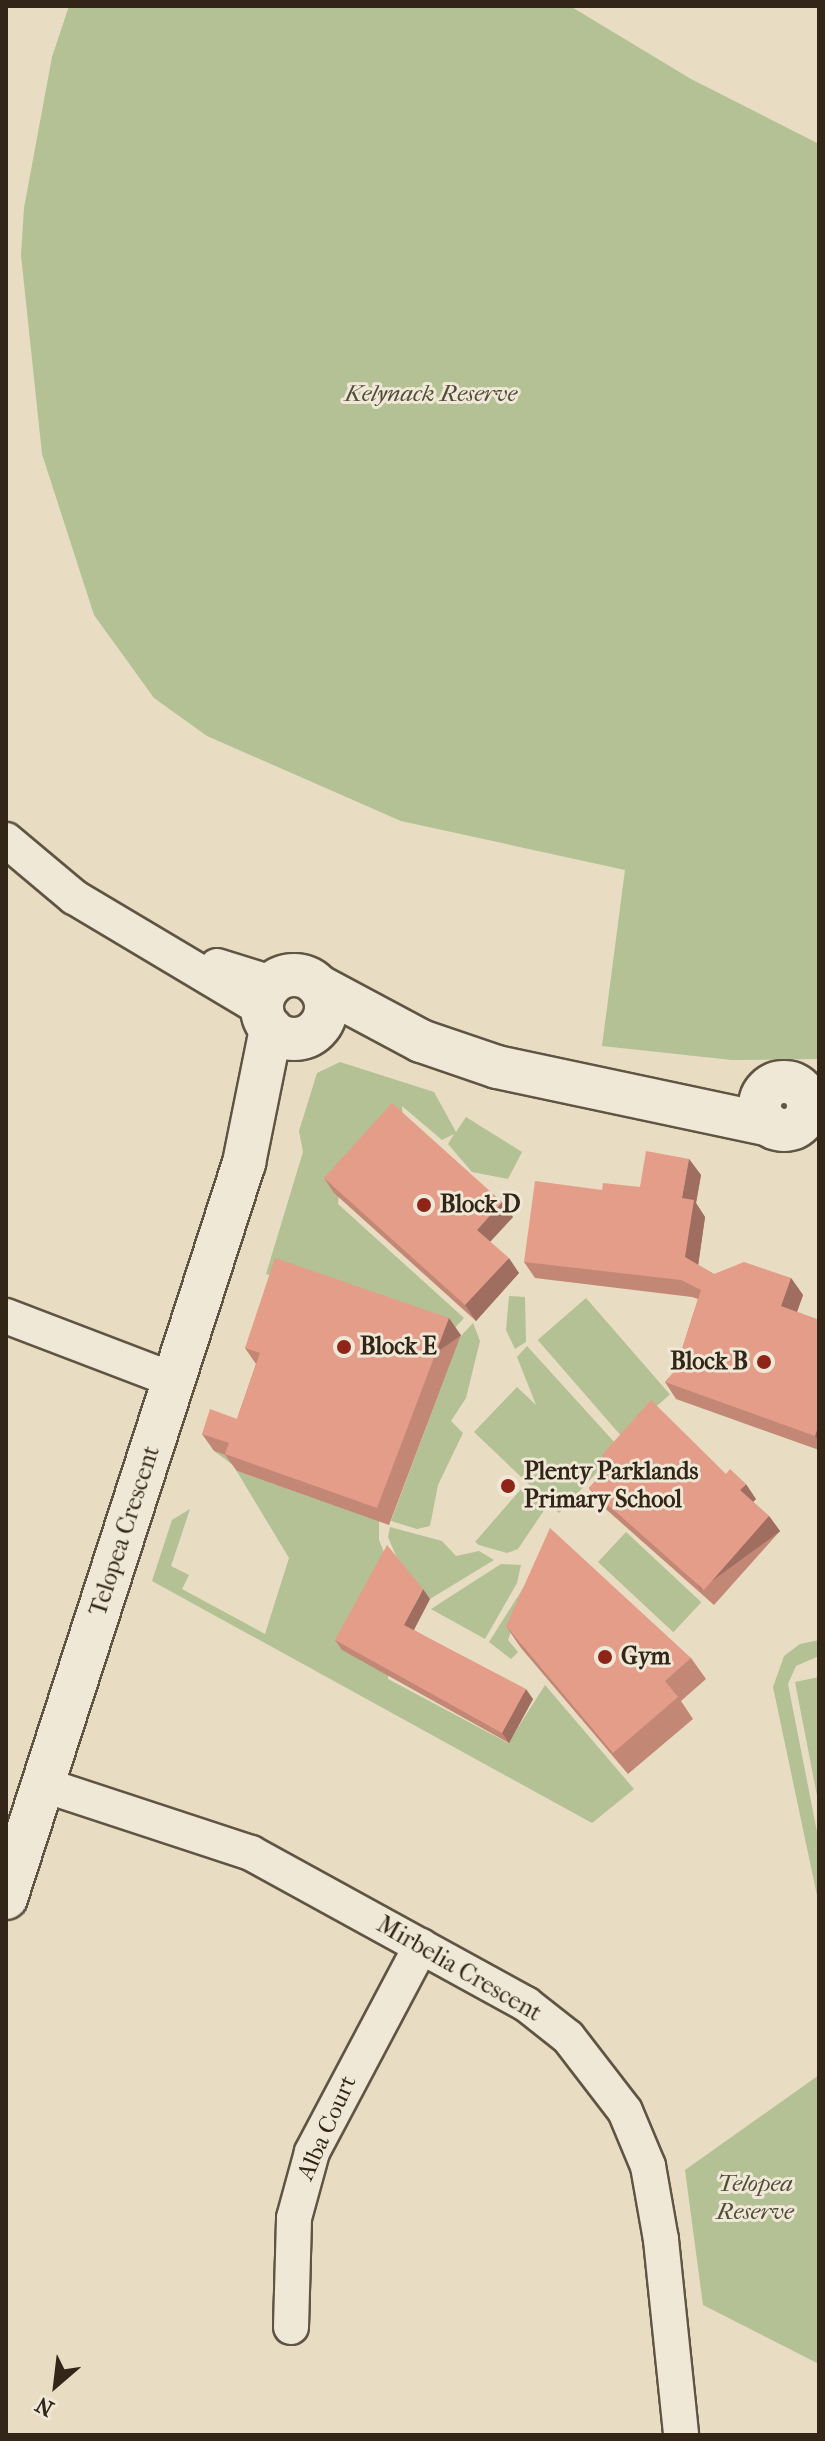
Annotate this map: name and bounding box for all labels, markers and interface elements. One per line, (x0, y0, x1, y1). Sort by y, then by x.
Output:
park label: Kelynack Reserve (345, 380, 517, 408)
place label: Block D (440, 1191, 521, 1219)
marker: Block D (415, 1196, 433, 1214)
place label: Block E (360, 1333, 437, 1361)
marker: Block E (335, 1338, 353, 1356)
place label: Block B (670, 1348, 748, 1376)
marker: Block B (755, 1353, 773, 1371)
street label: Telopea Crescent (84, 1442, 166, 1620)
place label: Plenty Parklands Primary School (524, 1458, 698, 1514)
marker: Plenty Parklands Primary School (499, 1477, 517, 1495)
place label: Gym (621, 1643, 671, 1671)
marker: Gym (596, 1648, 614, 1666)
street label: Mirbelia Crescent (372, 1910, 546, 2028)
street label: Alba Court (291, 2071, 363, 2185)
park label: Telopea Reserve (716, 2170, 794, 2226)
north arrow (16, 2345, 96, 2425)
text: N (31, 2391, 58, 2422)

